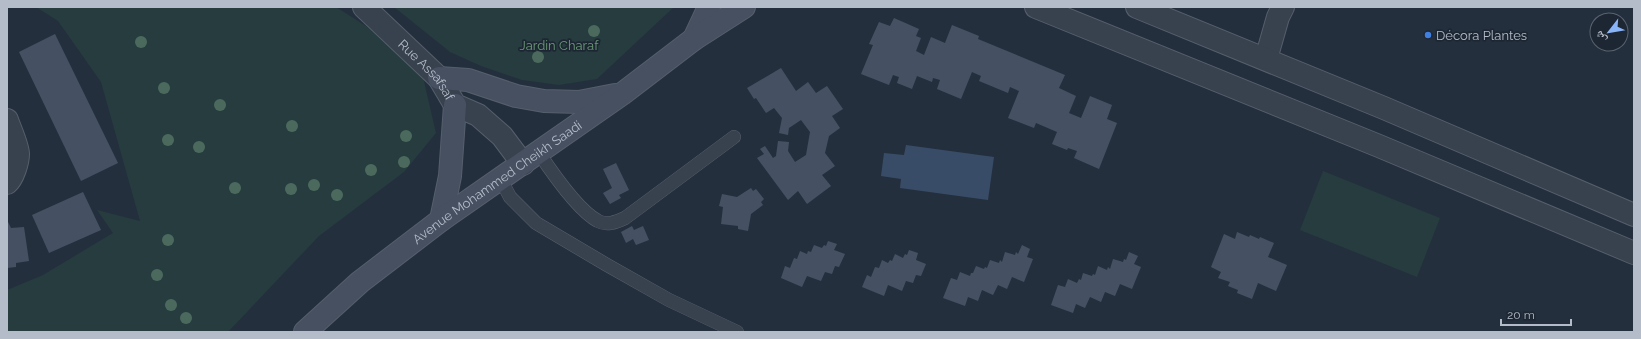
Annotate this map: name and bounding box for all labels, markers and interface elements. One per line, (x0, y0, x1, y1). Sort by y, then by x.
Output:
north arrow (1589, 12, 1629, 52)
place label: Décora Plantes (1436, 28, 1527, 43)
text: ش (1592, 28, 1610, 45)
marker: Décora Plantes (1423, 30, 1433, 40)
street label: Rue Assafsaf (396, 36, 458, 103)
park label: Jardin Charaf (520, 38, 599, 53)
street label: Avenue Mohammed Cheikh Saadi (409, 117, 584, 247)
scale bar (1501, 301, 1571, 327)
text: 20 m (1507, 308, 1535, 322)

